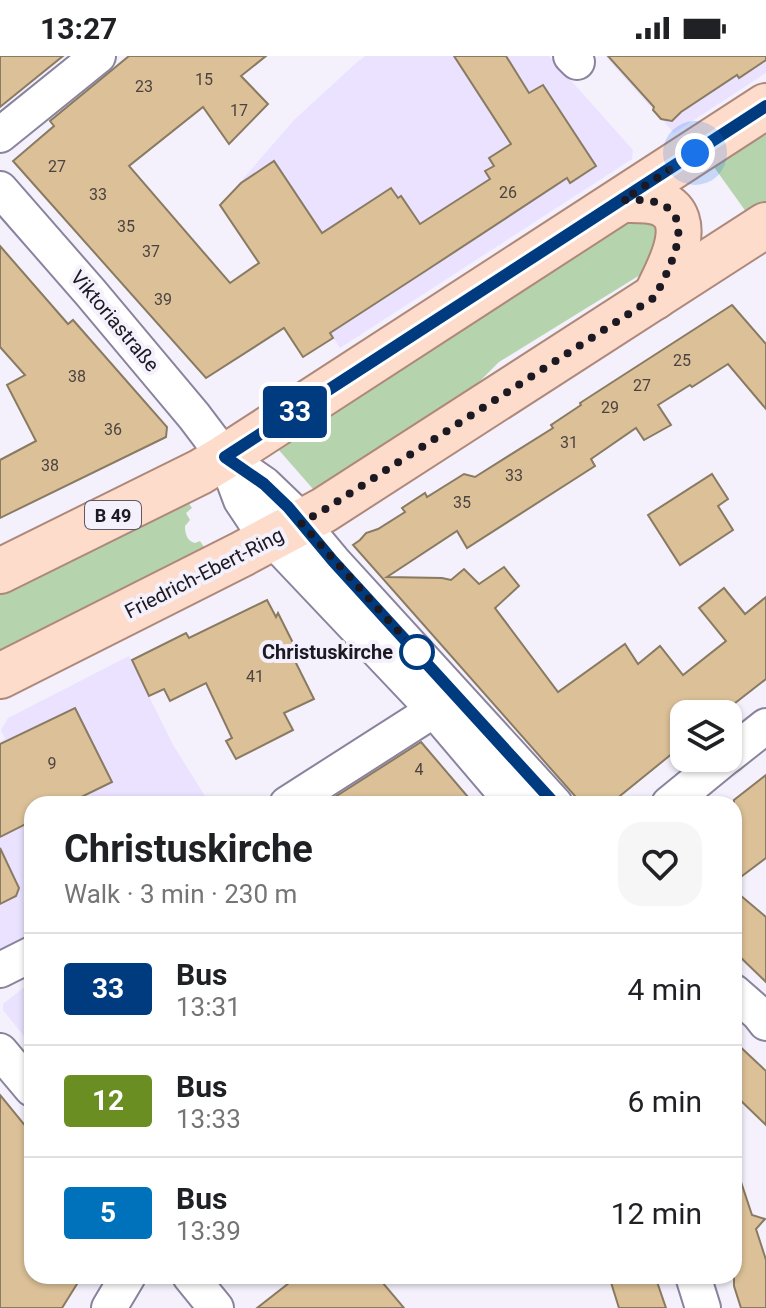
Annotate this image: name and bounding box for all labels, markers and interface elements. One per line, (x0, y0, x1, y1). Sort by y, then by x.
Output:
text: 13:27 (40, 11, 117, 46)
house number: 15 (195, 70, 213, 89)
house number: 23 (135, 77, 153, 96)
house number: 17 (230, 101, 248, 120)
your location (675, 133, 715, 173)
house number: 27 (48, 157, 66, 176)
house number: 26 (499, 183, 517, 202)
house number: 33 (89, 185, 107, 204)
house number: 35 (117, 217, 135, 236)
house number: 37 (142, 242, 160, 261)
street label: Viktoriastraße (66, 266, 164, 376)
house number: 39 (154, 290, 172, 309)
house number: 25 (673, 351, 691, 370)
house number: 38 (68, 367, 86, 386)
house number: 27 (633, 376, 651, 395)
line badge: 33 (259, 386, 331, 438)
text: 33 (279, 395, 311, 428)
house number: 29 (601, 398, 619, 417)
house number: 36 (104, 420, 122, 439)
house number: 31 (560, 433, 578, 452)
house number: 38 (41, 456, 59, 475)
house number: 33 (505, 466, 523, 485)
house number: 35 (453, 493, 471, 512)
road number: B 49 (85, 501, 141, 529)
street label: Friedrich-Ebert-Ring (121, 523, 287, 623)
marker: Christuskirche (400, 635, 434, 669)
place label: Christuskirche (262, 640, 393, 664)
house number: 41 (246, 667, 264, 686)
map controls (670, 700, 742, 772)
button: layers (670, 700, 742, 772)
house number: 9 (48, 754, 57, 773)
house number: 4 (415, 760, 424, 779)
button: heart (618, 822, 702, 906)
text: Christuskirche (64, 827, 313, 871)
text: Walk · 3 min · 230 m (64, 879, 297, 909)
text: Bus (176, 957, 227, 992)
text: 33 (92, 972, 124, 1005)
text: 4 min (628, 972, 702, 1007)
text: 13:31 (176, 992, 241, 1022)
text: Bus (176, 1069, 227, 1104)
text: 12 (92, 1084, 124, 1117)
text: 6 min (628, 1084, 702, 1119)
text: 13:33 (176, 1104, 241, 1134)
text: Bus (176, 1181, 227, 1216)
text: 5 (100, 1196, 116, 1229)
text: 12 min (611, 1196, 702, 1231)
text: 13:39 (176, 1216, 241, 1246)

